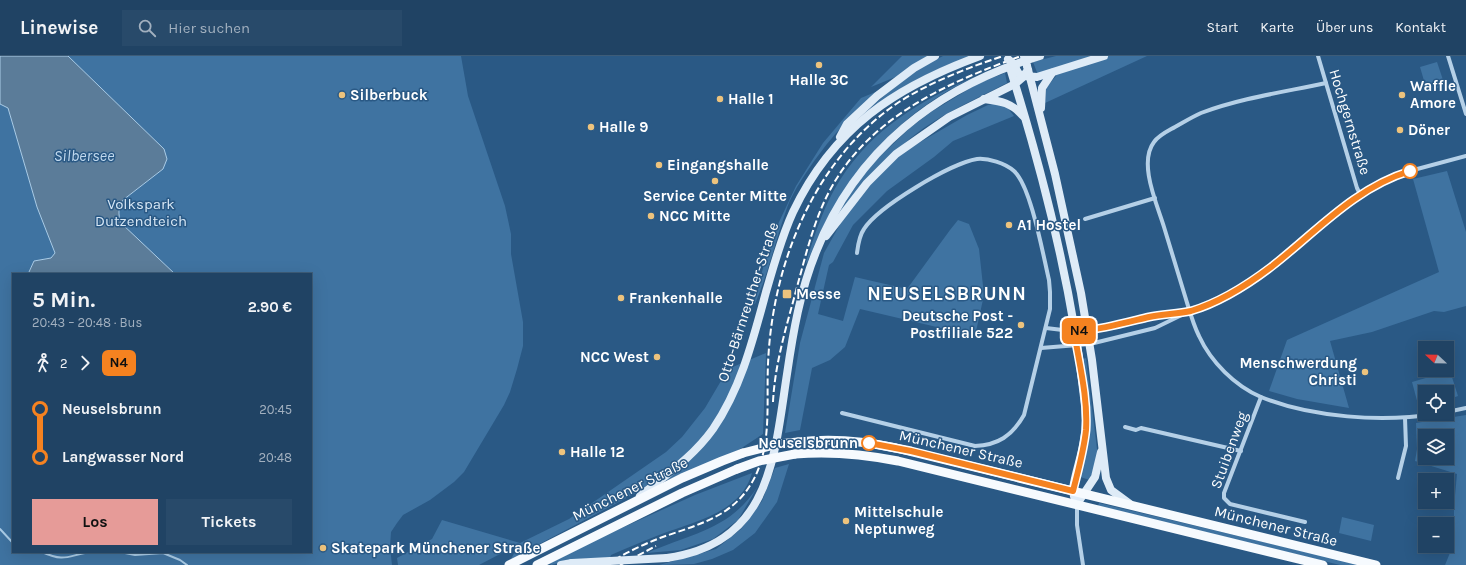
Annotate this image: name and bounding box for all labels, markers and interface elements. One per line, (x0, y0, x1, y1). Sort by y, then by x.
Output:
search box (122, 10, 402, 46)
text: Linewise (20, 17, 98, 39)
icon: search (136, 17, 158, 39)
text: Hier suchen (168, 19, 250, 37)
text: Start (1206, 19, 1238, 36)
text: Karte (1260, 19, 1294, 36)
text: Über uns (1316, 19, 1373, 36)
text: Kontakt (1395, 19, 1446, 36)
marker: Halle 3C (814, 60, 824, 70)
street label: Hochgernstraße (1325, 67, 1375, 177)
place label: Halle 3C (789, 71, 849, 89)
place label: Waffle Amore (1410, 77, 1456, 112)
place label: Silberbuck (350, 86, 428, 104)
marker: Silberbuck (337, 90, 347, 100)
place label: Halle 1 (728, 90, 774, 108)
marker: Waffle Amore (1397, 90, 1407, 100)
marker: Halle 1 (715, 94, 725, 104)
place label: Halle 9 (599, 118, 648, 136)
place label: Döner (1408, 121, 1450, 139)
marker: Halle 9 (586, 122, 596, 132)
marker: Döner (1395, 125, 1405, 135)
water label: Silbersee (54, 146, 115, 165)
place label: Eingangshalle (667, 156, 769, 174)
marker: Eingangshalle (654, 160, 664, 170)
unlabelled marker (1402, 163, 1418, 179)
marker: Service Center Mitte (710, 176, 720, 186)
place label: Service Center Mitte (643, 187, 787, 205)
park label: Volkspark Dutzendteich (95, 195, 187, 230)
place label: NCC Mitte (659, 207, 730, 225)
marker: NCC Mitte (646, 211, 656, 221)
place label: A1 Hostel (1017, 216, 1081, 234)
street label: Otto-Bärnreuther-Straße (714, 220, 782, 384)
marker: A1 Hostel (1004, 220, 1014, 230)
district label: NEUSELSBRUNN (867, 283, 1027, 305)
place label: Messe (796, 285, 841, 303)
text: 5 Min. (32, 287, 95, 313)
marker: Messe (781, 288, 793, 300)
place label: Frankenhalle (629, 289, 723, 307)
marker: Frankenhalle (616, 293, 626, 303)
text: 2.90 € (248, 298, 292, 316)
place label: Deutsche Post - Postfiliale 522 (902, 307, 1013, 342)
text: 20:43 – 20:48 · Bus (32, 315, 142, 330)
line badge: N4 (1061, 318, 1097, 344)
marker: Deutsche Post - Postfiliale 522 (1016, 320, 1026, 330)
text: N4 (1070, 322, 1088, 339)
north arrow (1418, 341, 1454, 377)
map controls (1418, 341, 1454, 553)
place label: NCC West (580, 348, 649, 366)
icon: walk (32, 352, 54, 374)
icon: forward (74, 352, 96, 374)
marker: NCC West (652, 352, 662, 362)
text: N4 (110, 354, 128, 371)
place label: Menschwerdung Christi (1239, 354, 1357, 389)
text: 2 (60, 356, 68, 371)
marker: Menschwerdung Christi (1360, 367, 1370, 377)
button: locate (1418, 385, 1454, 421)
text: Neuselsbrunn (62, 400, 162, 418)
text: 20:45 (259, 402, 292, 417)
street label: Stuibenweg (1207, 408, 1251, 491)
street label: Münchener Straße (897, 426, 1025, 472)
button: layers (1418, 429, 1454, 465)
place label: Neuselsbrunn (758, 434, 858, 452)
marker: Neuselsbrunn (861, 435, 877, 451)
place label: Halle 12 (570, 443, 625, 461)
marker: Halle 12 (557, 447, 567, 457)
text: Langwasser Nord (62, 448, 184, 466)
text: 20:48 (259, 450, 292, 465)
street label: Münchener Straße (569, 453, 691, 525)
button: + (1418, 473, 1454, 509)
button: Los (32, 499, 158, 545)
button: Tickets (166, 499, 292, 545)
street label: Münchener Straße (1213, 502, 1339, 550)
place label: Mittelschule Neptunweg (854, 503, 944, 538)
marker: Mittelschule Neptunweg (841, 516, 851, 526)
button: − (1418, 517, 1454, 553)
place label: Skatepark Münchener Straße (331, 539, 541, 557)
marker: Skatepark Münchener Straße (318, 543, 328, 553)

